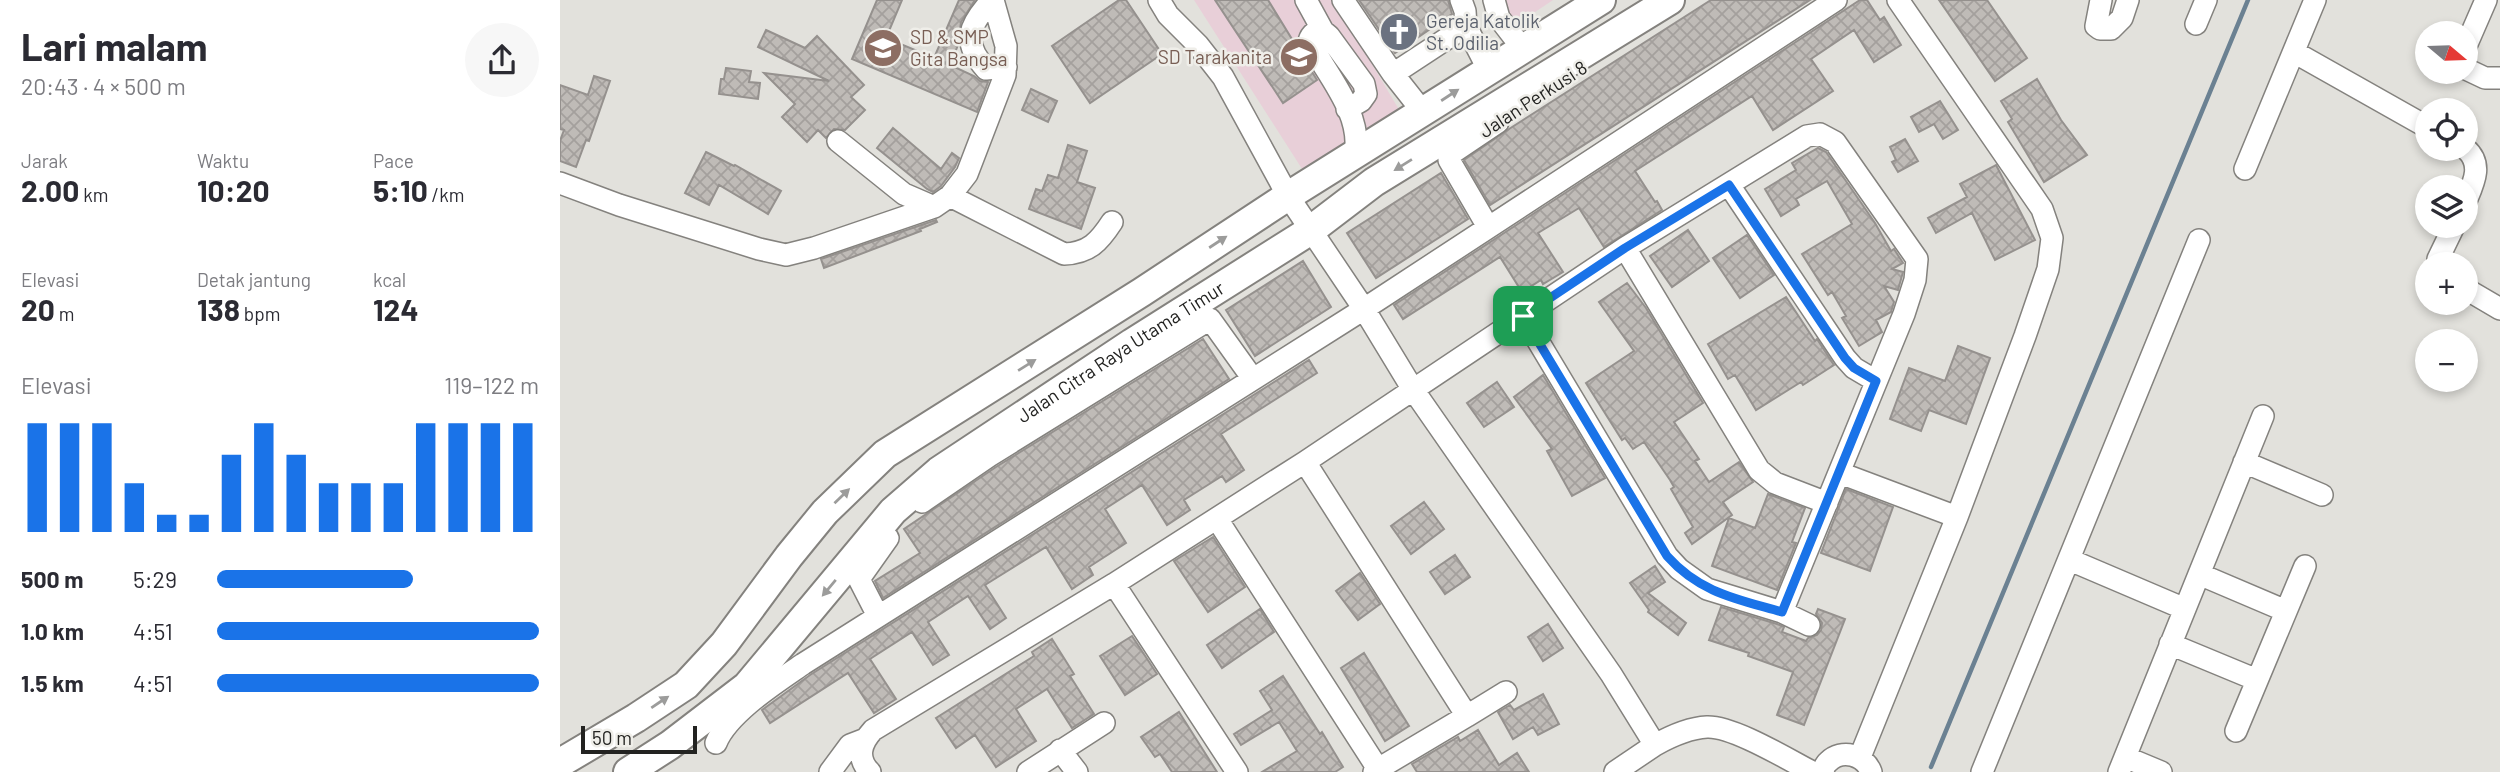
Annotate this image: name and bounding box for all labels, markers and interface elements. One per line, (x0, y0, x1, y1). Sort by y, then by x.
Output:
place label: Gereja Katolik St. Odilia (1426, 9, 1540, 54)
church icon: Gereja Katolik St. Odilia (1378, 11, 1420, 53)
north arrow (2415, 21, 2478, 84)
map controls (2415, 21, 2478, 392)
text: Lari malam (21, 23, 208, 69)
button: share (465, 23, 539, 97)
place label: SD & SMP Gita Bangsa (910, 25, 1008, 70)
school or university icon: SD & SMP Gita Bangsa (862, 27, 904, 69)
school or university icon: SD Tarakanita (1278, 36, 1320, 78)
place label: SD Tarakanita (1158, 45, 1272, 68)
street label: Jalan Perkusi 8 (1474, 55, 1591, 142)
text: 20:43 · 4 × 500 m (21, 72, 186, 100)
one-way arrow (1440, 88, 1460, 101)
button: locate (2415, 98, 2478, 161)
text: Jarak (21, 149, 68, 172)
text: Waktu (197, 149, 249, 172)
text: Pace (373, 149, 414, 172)
one-way arrow (1393, 158, 1413, 171)
text: 2.00 (21, 172, 79, 208)
text: 10:20 (197, 172, 270, 208)
text: 5:10 (373, 172, 428, 208)
button: layers (2415, 175, 2478, 238)
text: km (79, 183, 108, 206)
text: /km (428, 183, 464, 206)
one-way arrow (1209, 235, 1227, 249)
button: + (2415, 252, 2478, 315)
text: Elevasi (21, 268, 79, 291)
text: Detak jantung (197, 268, 311, 291)
text: kcal (373, 268, 406, 291)
street label: Jalan Citra Raya Utama Timur (1012, 276, 1228, 427)
pin (1493, 286, 1553, 346)
text: 20 (21, 291, 55, 327)
text: 138 (197, 291, 240, 327)
text: 124 (373, 291, 419, 327)
icon: arrive (1504, 297, 1542, 335)
text: m (55, 302, 74, 325)
text: bpm (240, 302, 280, 325)
button: − (2415, 329, 2478, 392)
one-way arrow (1017, 358, 1036, 371)
text: Elevasi (21, 371, 92, 399)
text: 119–122 m (444, 371, 539, 399)
one-way arrow (833, 488, 850, 504)
text: 500 m (21, 565, 83, 593)
text: 5:29 (133, 565, 177, 593)
one-way arrow (822, 579, 837, 596)
text: 1.0 km (21, 617, 84, 645)
text: 4:51 (133, 617, 173, 645)
text: 1.5 km (21, 669, 84, 697)
text: 4:51 (133, 669, 173, 697)
one-way arrow (650, 696, 670, 709)
scale bar (581, 723, 696, 755)
text: 50 m (592, 726, 632, 749)

